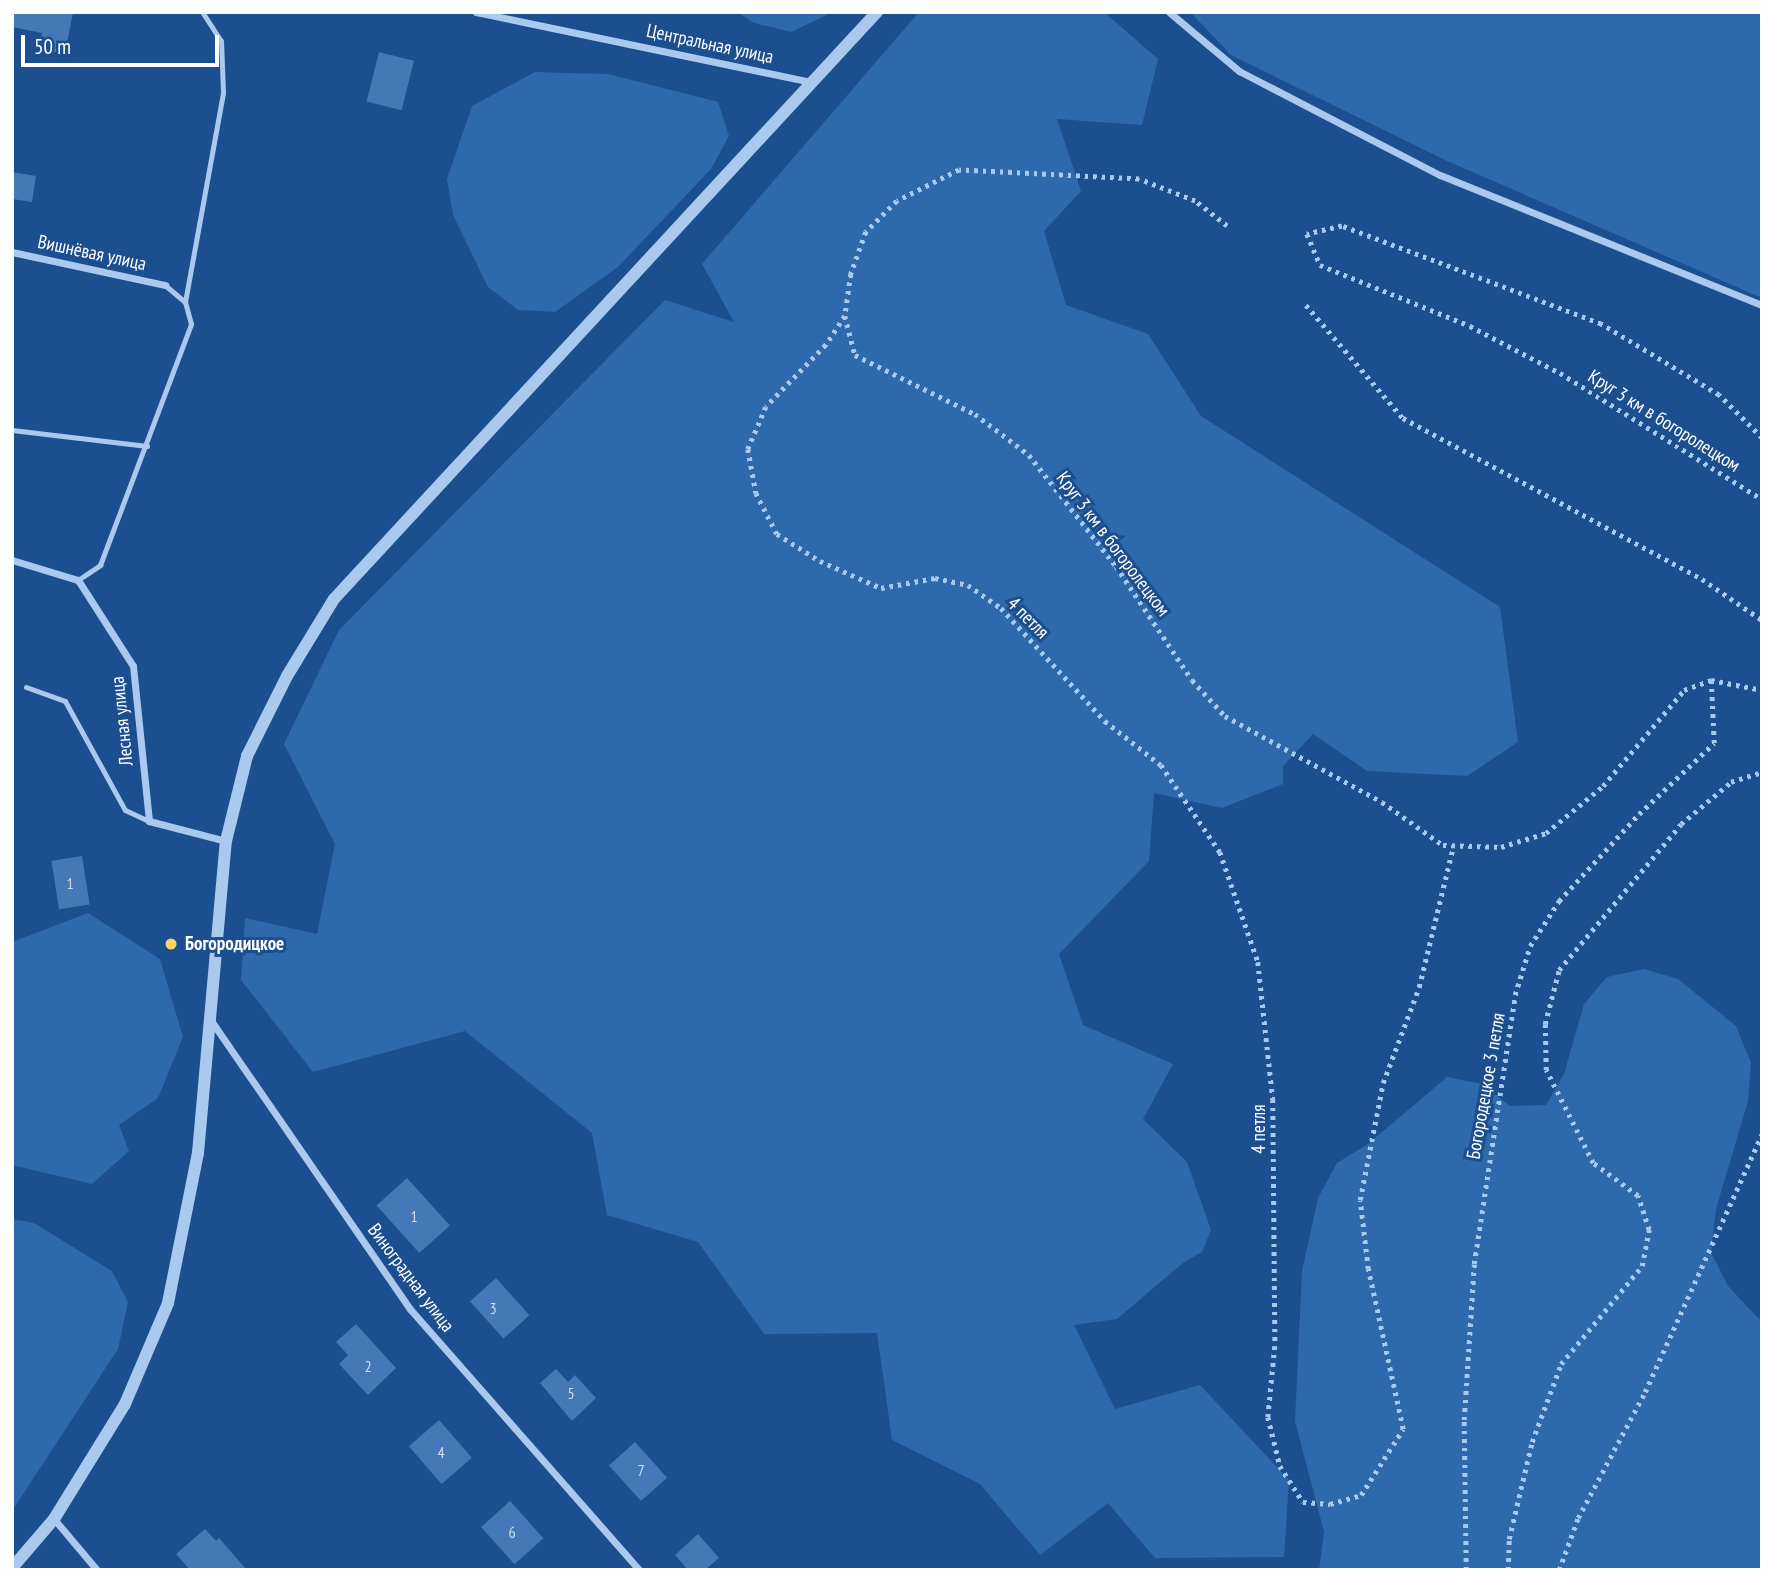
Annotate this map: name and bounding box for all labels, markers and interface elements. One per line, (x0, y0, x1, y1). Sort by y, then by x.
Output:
street label: Центральная улица (644, 19, 776, 69)
scale bar (24, 21, 222, 65)
text: 50 m (34, 33, 71, 60)
street label: Вишнёвая улица (36, 230, 148, 276)
street label: Круг 3 км в богоролецком (1584, 365, 1744, 477)
street label: Круг 3 км в богоролецком (1051, 467, 1175, 621)
street label: 4 петля (1002, 592, 1054, 644)
street label: Лесная улица (106, 675, 138, 767)
house number: 1 (66, 873, 74, 893)
place label: Богородицкое (185, 933, 284, 955)
marker: Богородицкое (163, 936, 179, 952)
street label: Богородецкое 3 петля (1462, 1011, 1510, 1161)
street label: 4 петля (1248, 1104, 1270, 1154)
house number: 1 (410, 1206, 418, 1226)
street label: Виноградная улица (363, 1219, 459, 1337)
house number: 3 (489, 1298, 497, 1318)
house number: 2 (364, 1356, 372, 1376)
house number: 5 (567, 1383, 575, 1403)
house number: 4 (437, 1442, 445, 1462)
house number: 7 (637, 1460, 645, 1480)
house number: 6 (508, 1522, 516, 1542)

